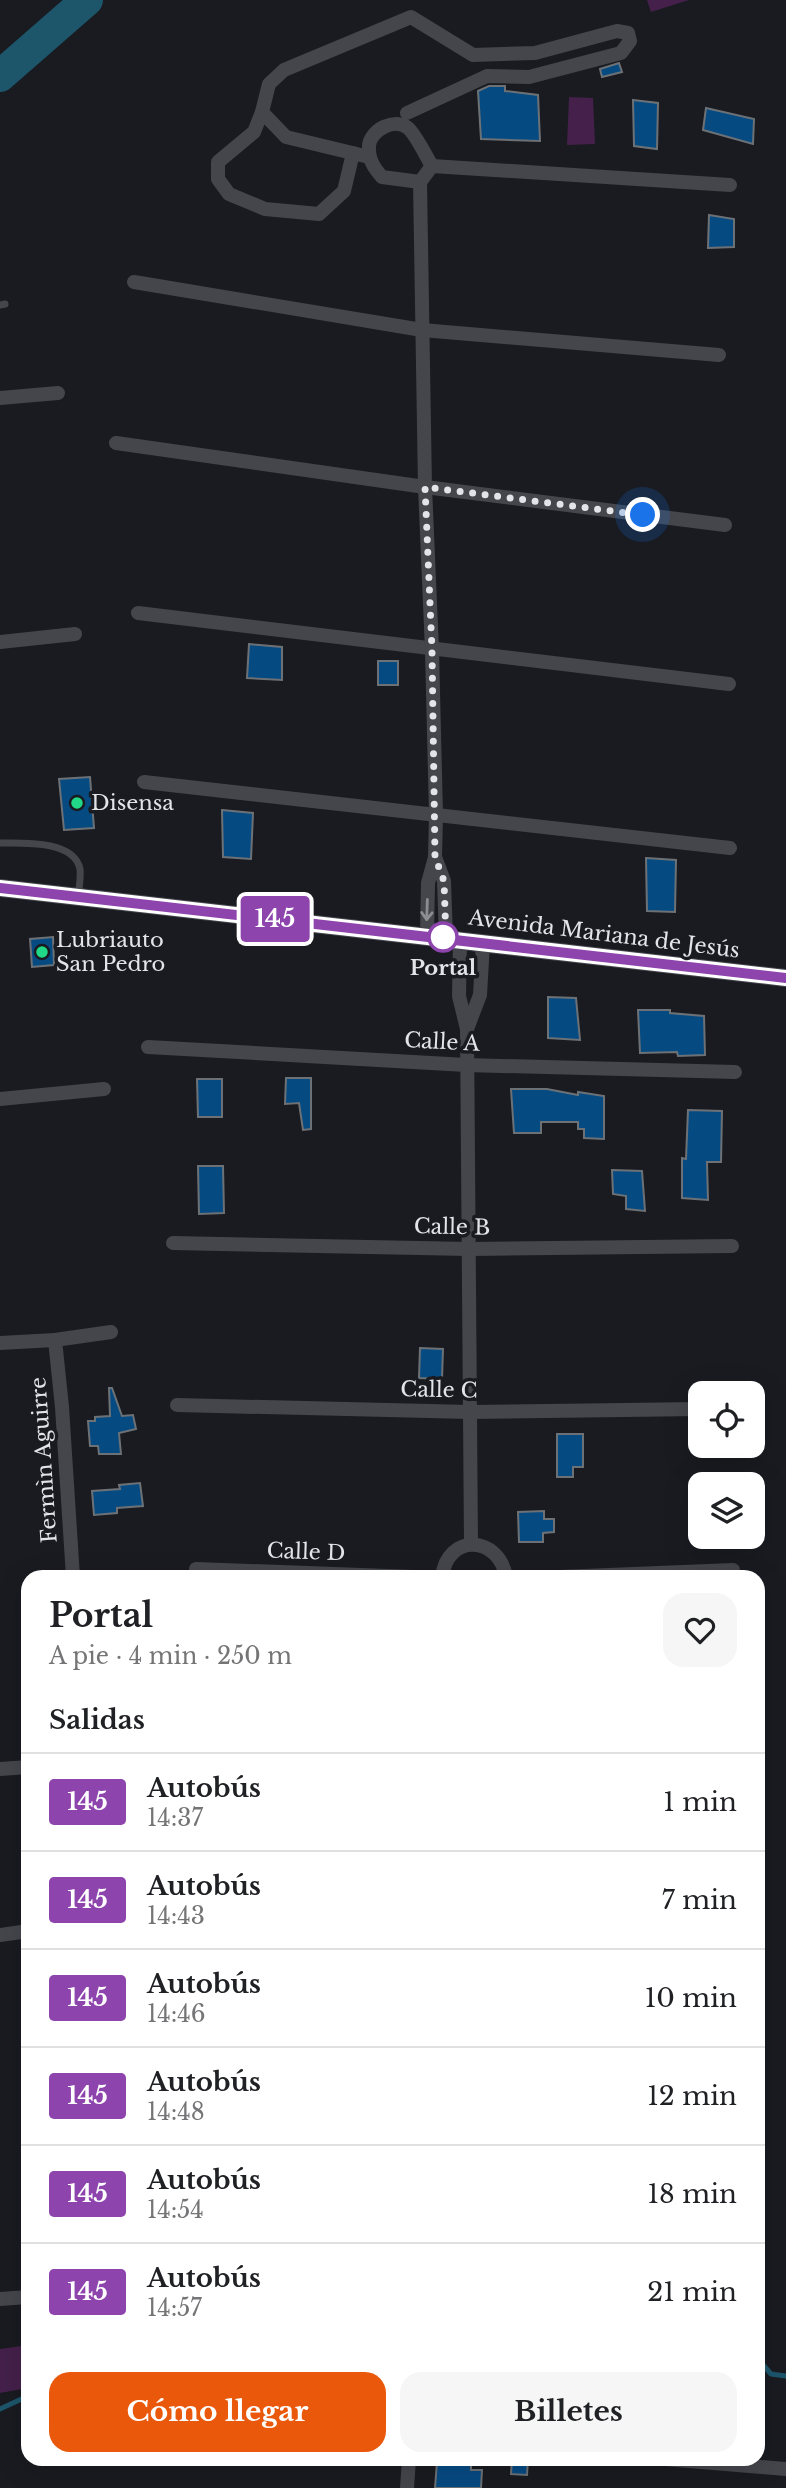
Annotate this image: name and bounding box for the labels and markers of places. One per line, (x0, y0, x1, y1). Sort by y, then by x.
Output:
place label: Disensa (91, 790, 174, 816)
marker: Disensa (69, 795, 85, 811)
marker: Portal (428, 922, 458, 952)
place label: Lubriauto San Pedro (56, 927, 165, 977)
marker: Lubriauto San Pedro (34, 944, 50, 960)
place label: Portal (410, 955, 477, 981)

